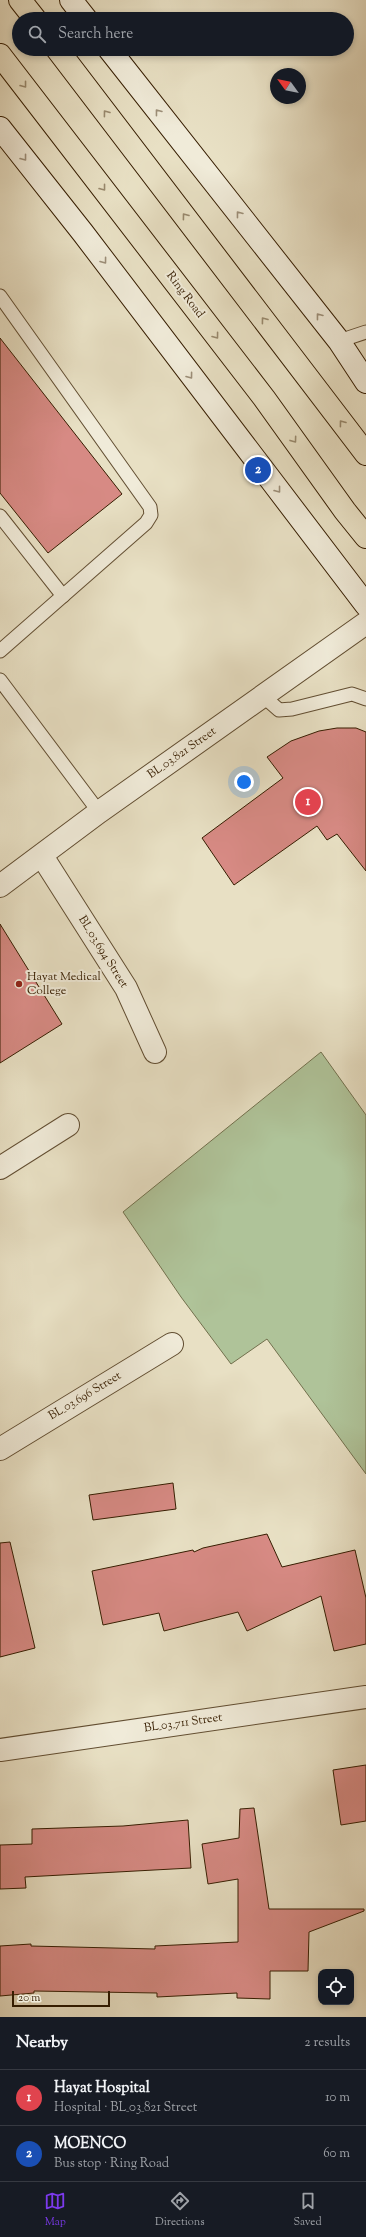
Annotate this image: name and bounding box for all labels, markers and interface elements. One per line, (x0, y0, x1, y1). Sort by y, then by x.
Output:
search box (12, 12, 354, 56)
icon: search (26, 23, 48, 45)
text: Search here (58, 24, 133, 45)
north arrow (270, 68, 306, 104)
one-way arrow (19, 81, 26, 88)
one-way arrow (104, 110, 111, 117)
one-way arrow (156, 110, 163, 117)
one-way arrow (19, 154, 26, 161)
one-way arrow (99, 184, 106, 191)
one-way arrow (236, 212, 243, 219)
one-way arrow (183, 214, 190, 221)
one-way arrow (99, 256, 106, 263)
street label: Ring Road (161, 268, 209, 322)
one-way arrow (317, 314, 324, 321)
one-way arrow (261, 317, 268, 324)
one-way arrow (212, 332, 219, 339)
one-way arrow (186, 372, 193, 379)
one-way arrow (340, 420, 347, 427)
one-way arrow (289, 436, 296, 443)
pin: 2 (245, 455, 271, 485)
one-way arrow (273, 486, 280, 493)
street label: BL_03_821 Street (144, 723, 220, 783)
your location (234, 772, 254, 792)
pin: 1 (295, 787, 321, 817)
street label: BL_03_694 Street (74, 912, 132, 992)
place label: Hayat Medical College (27, 968, 101, 1000)
marker: Hayat Medical College (14, 979, 24, 989)
street label: BL_03_696 Street (45, 1367, 125, 1425)
street label: BL_03_711 Street (143, 1709, 223, 1737)
map controls (318, 1969, 354, 2005)
button: locate (318, 1969, 354, 2005)
scale bar (12, 1989, 110, 2008)
text: 20 m (18, 1990, 40, 2006)
text: Nearby (16, 2031, 68, 2055)
text: 2 results (305, 2034, 350, 2052)
text: Hayat Hospital (54, 2078, 150, 2099)
text: 1 (27, 2089, 31, 2107)
text: 10 m (325, 2089, 350, 2107)
text: Hospital · BL_03_821 Street (54, 2099, 197, 2117)
text: MOENCO (54, 2134, 126, 2155)
text: 2 (26, 2145, 32, 2163)
text: 60 m (323, 2145, 350, 2163)
text: Bus stop · Ring Road (54, 2155, 169, 2173)
tab: Map (44, 2190, 66, 2230)
tab: Directions (155, 2190, 205, 2230)
tab: Saved (293, 2190, 322, 2230)

